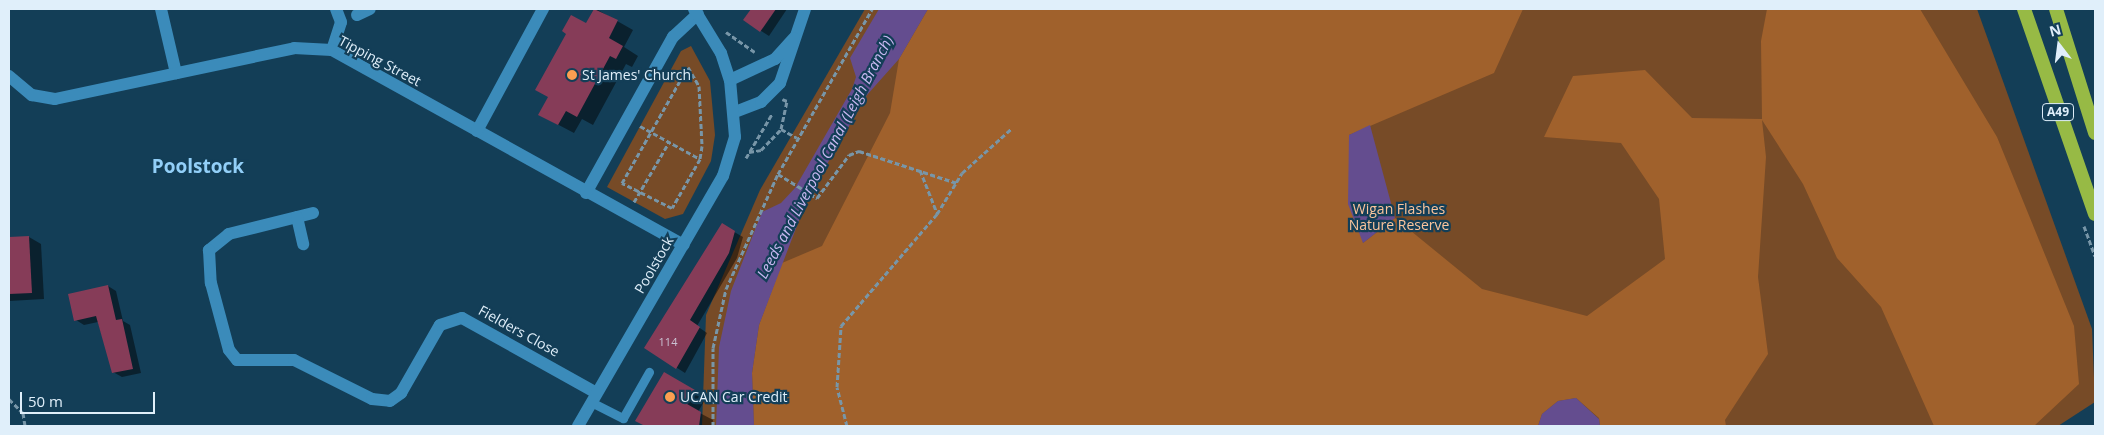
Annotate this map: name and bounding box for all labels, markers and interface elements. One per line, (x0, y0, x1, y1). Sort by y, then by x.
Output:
text: N (2047, 19, 2063, 41)
north arrow (2034, 20, 2084, 70)
street label: Tipping Street (336, 32, 424, 90)
water label: Leeds and Liverpool Canal (Leigh Branch) (753, 33, 897, 281)
place label: St James' Church (582, 67, 691, 83)
marker: St James' Church (566, 69, 578, 81)
road number: A49 (2042, 102, 2074, 121)
district label: Poolstock (152, 156, 244, 178)
park label: Wigan Flashes Nature Reserve (1349, 201, 1449, 233)
street label: Poolstock (631, 234, 677, 296)
street label: Fielders Close (476, 302, 562, 360)
house number: 114 (659, 335, 677, 349)
scale bar (22, 382, 158, 414)
place label: UCAN Car Credit (680, 389, 788, 405)
text: 50 m (28, 391, 63, 411)
marker: UCAN Car Credit (664, 391, 676, 403)

